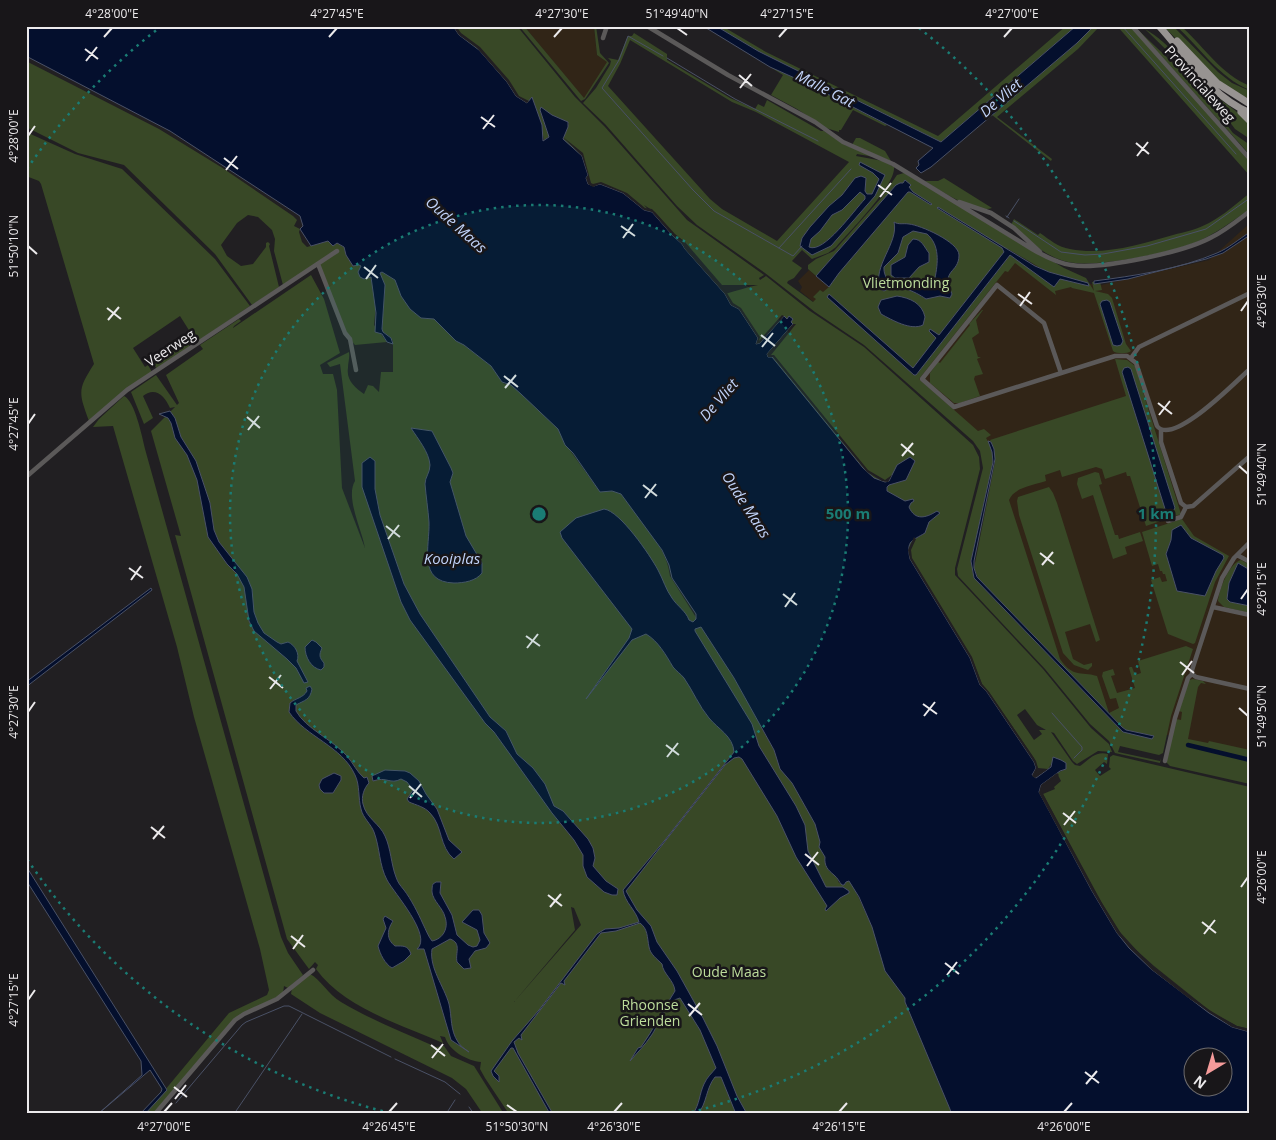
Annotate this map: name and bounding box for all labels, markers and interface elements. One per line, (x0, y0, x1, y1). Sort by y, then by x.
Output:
text: 4°28'00"E (85, 5, 139, 22)
text: 4°27'45"E (310, 5, 364, 22)
text: 4°27'30"E (535, 5, 589, 22)
text: 51°49'40"N (646, 5, 708, 22)
text: 4°27'15"E (760, 5, 814, 22)
text: 4°27'00"E (985, 5, 1039, 22)
street label: Provincialeweg (1161, 41, 1240, 127)
water label: Malle Gat (793, 65, 859, 112)
water label: De Vliet (975, 73, 1026, 121)
text: 4°28'00"E (5, 109, 22, 163)
water label: Oude Maas (422, 192, 492, 257)
text: 51°50'10"N (5, 215, 22, 277)
park label: Vlietmonding (863, 273, 950, 292)
text: 4°26'30"E (1253, 274, 1270, 328)
street label: Veerweg (141, 324, 199, 371)
water label: De Vliet (694, 373, 743, 425)
text: 4°27'45"E (5, 397, 22, 451)
text: 51°49'40"N (1253, 443, 1270, 505)
water label: Oude Maas (718, 467, 776, 542)
text: 500 m (826, 503, 870, 523)
text: 1 km (1138, 503, 1174, 523)
centre of rings (530, 505, 548, 523)
water label: Kooiplas (424, 548, 481, 568)
text: 4°26'15"E (1253, 562, 1270, 616)
text: 4°27'30"E (5, 685, 22, 739)
text: 51°49'50"N (1253, 685, 1270, 747)
text: 4°26'00"E (1253, 850, 1270, 904)
park label: Oude Maas (692, 962, 767, 981)
text: 4°27'15"E (5, 973, 22, 1027)
park label: Rhoonse Grienden (620, 995, 680, 1030)
north arrow (1184, 1048, 1234, 1098)
text: N (1189, 1072, 1210, 1094)
text: 4°27'00"E (137, 1118, 191, 1135)
text: 4°26'45"E (362, 1118, 416, 1135)
text: 51°50'30"N (486, 1118, 548, 1135)
text: 4°26'30"E (587, 1118, 641, 1135)
text: 4°26'15"E (812, 1118, 866, 1135)
text: 4°26'00"E (1037, 1118, 1091, 1135)

